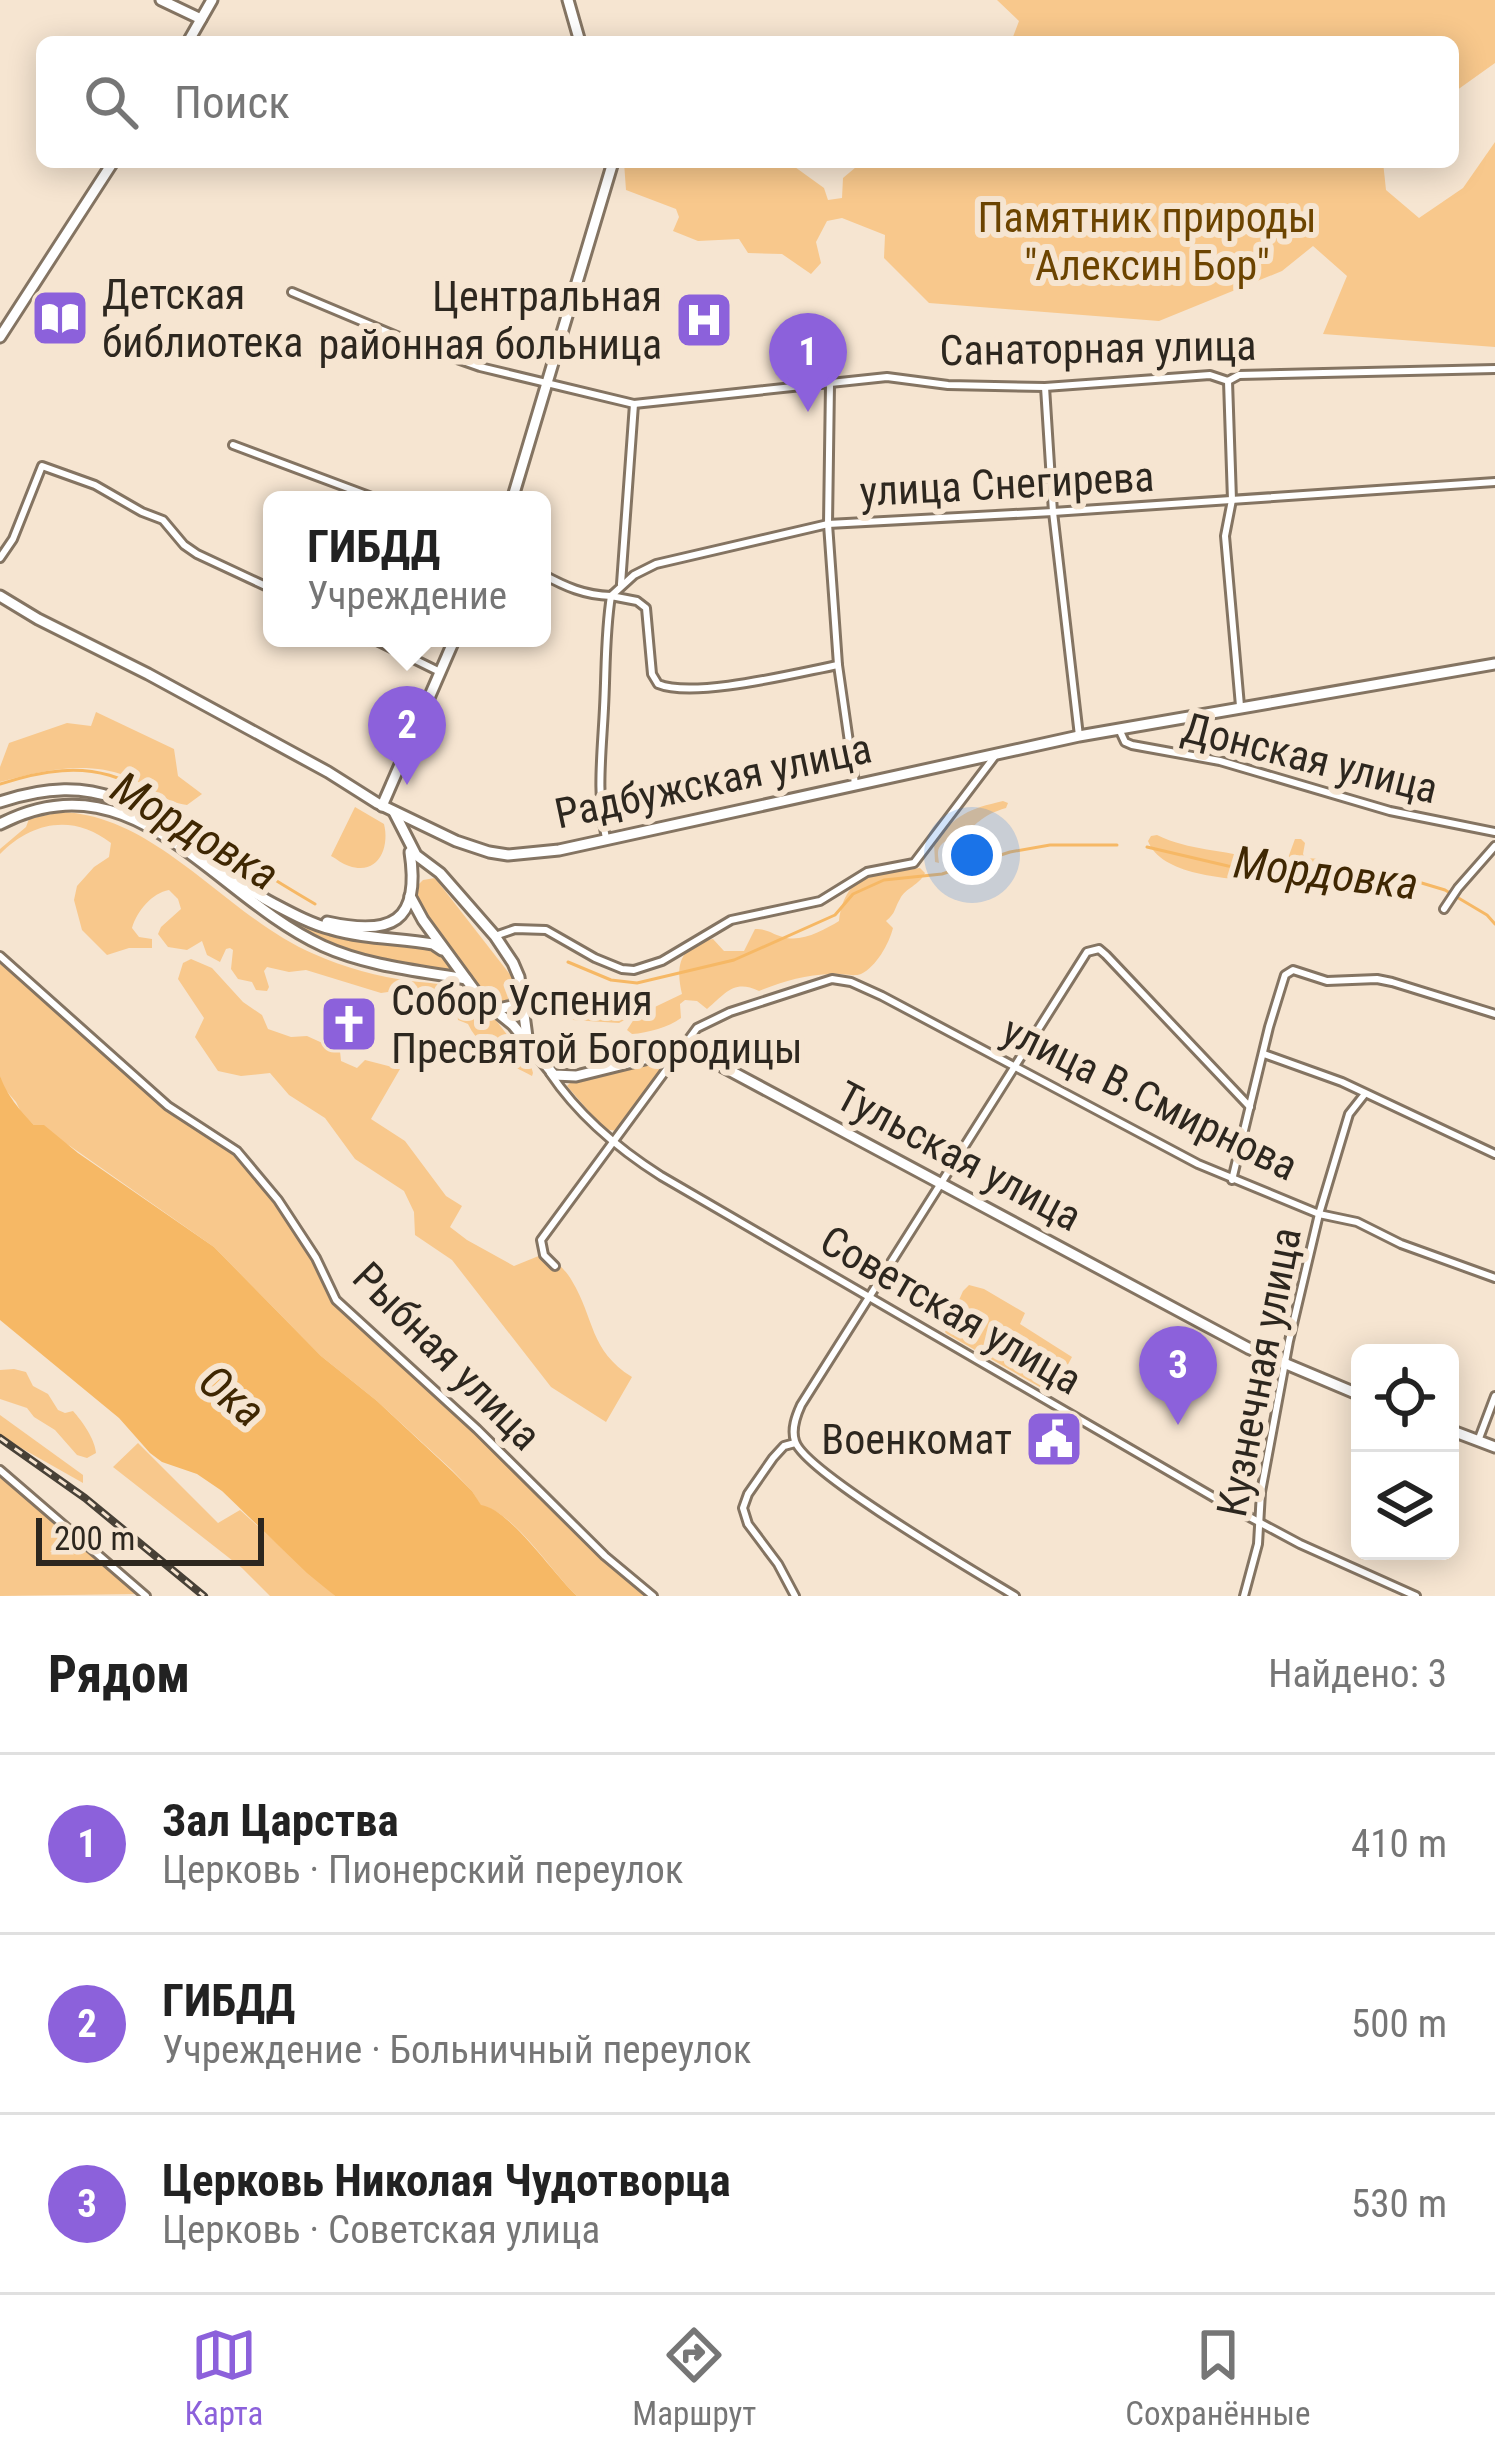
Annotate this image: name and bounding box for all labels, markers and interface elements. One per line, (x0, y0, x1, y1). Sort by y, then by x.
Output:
search box (36, 36, 1459, 168)
icon: search (78, 69, 144, 135)
text: Поиск (174, 76, 290, 129)
park label: Памятник природы "Алексин Бор" (978, 193, 1316, 290)
place label: Детская библиотека (102, 270, 303, 367)
place label: Центральная районная больница (318, 272, 662, 369)
library icon: Детская библиотека (29, 287, 91, 349)
hospital icon: Центральная районная больница (673, 289, 735, 351)
pin: 1 (769, 313, 847, 412)
street label: Санаторная улица (939, 321, 1257, 375)
street label: улица Снегирева (859, 452, 1155, 516)
popup (263, 491, 551, 647)
text: ГИБДД (307, 520, 440, 573)
text: Учреждение (307, 573, 507, 619)
pin: 2 (368, 686, 446, 785)
street label: Донская улица (1177, 703, 1443, 813)
street label: Радбужская улица (550, 724, 876, 838)
water label: Мордовка (102, 761, 288, 901)
your location (942, 825, 1002, 885)
water label: Мордовка (1231, 835, 1421, 911)
place label: Собор Успения Пресвятой Богородицы (391, 976, 803, 1073)
church icon: Собор Успения Пресвятой Богородицы (318, 993, 380, 1055)
street label: улица В.Смирнова (995, 1005, 1305, 1191)
street label: Тульская улица (828, 1071, 1090, 1241)
street label: Советская улица (812, 1216, 1090, 1404)
street label: Кузнечная улица (1207, 1223, 1311, 1521)
street label: Рыбная улица (343, 1252, 551, 1460)
pin: 3 (1139, 1326, 1217, 1425)
map controls (1351, 1344, 1459, 1560)
button: locate (1351, 1344, 1459, 1452)
water label: Ока (189, 1354, 275, 1438)
public building icon: Военкомат (1023, 1408, 1085, 1470)
place label: Военкомат (821, 1415, 1012, 1464)
button: layers (1351, 1452, 1459, 1560)
scale bar (36, 1512, 264, 1565)
text: 200 m (54, 1519, 135, 1558)
text: Рядом (48, 1645, 190, 1704)
text: Найдено: 3 (1268, 1651, 1447, 1697)
text: Зал Царства (162, 1794, 399, 1847)
text: 1 (77, 1821, 97, 1867)
text: 410 m (1351, 1821, 1447, 1867)
text: Церковь · Пионерский переулок (162, 1847, 684, 1893)
text: ГИБДД (162, 1974, 295, 2027)
text: 2 (77, 2001, 97, 2047)
text: 500 m (1351, 2001, 1447, 2047)
text: Учреждение · Больничный переулок (162, 2027, 752, 2073)
text: Церковь Николая Чудотворца (162, 2154, 731, 2207)
text: 3 (77, 2181, 97, 2227)
text: 530 m (1351, 2181, 1447, 2227)
text: Церковь · Советская улица (162, 2207, 600, 2253)
tab: Карта (184, 2322, 263, 2433)
tab: Маршрут (632, 2322, 756, 2433)
tab: Сохранённые (1125, 2322, 1311, 2433)

